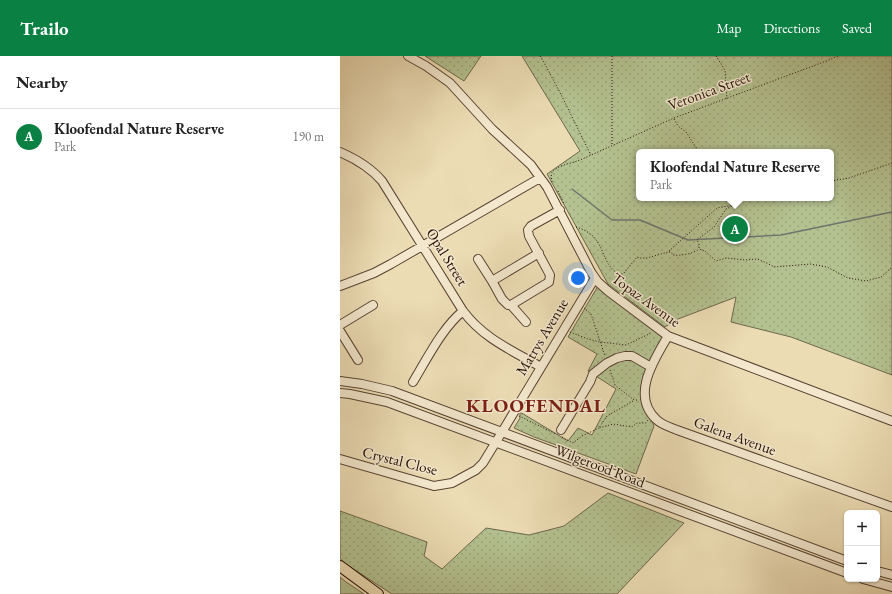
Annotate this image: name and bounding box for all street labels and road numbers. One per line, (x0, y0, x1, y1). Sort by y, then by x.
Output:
street label: Veronica Street (665, 67, 753, 114)
street label: Opal Street (422, 224, 473, 289)
street label: Topaz Avenue (608, 268, 685, 331)
street label: Matrys Avenue (511, 295, 572, 379)
street label: Galena Avenue (691, 412, 779, 459)
street label: Wilgerood Road (552, 440, 648, 492)
street label: Crystal Close (361, 442, 440, 479)

